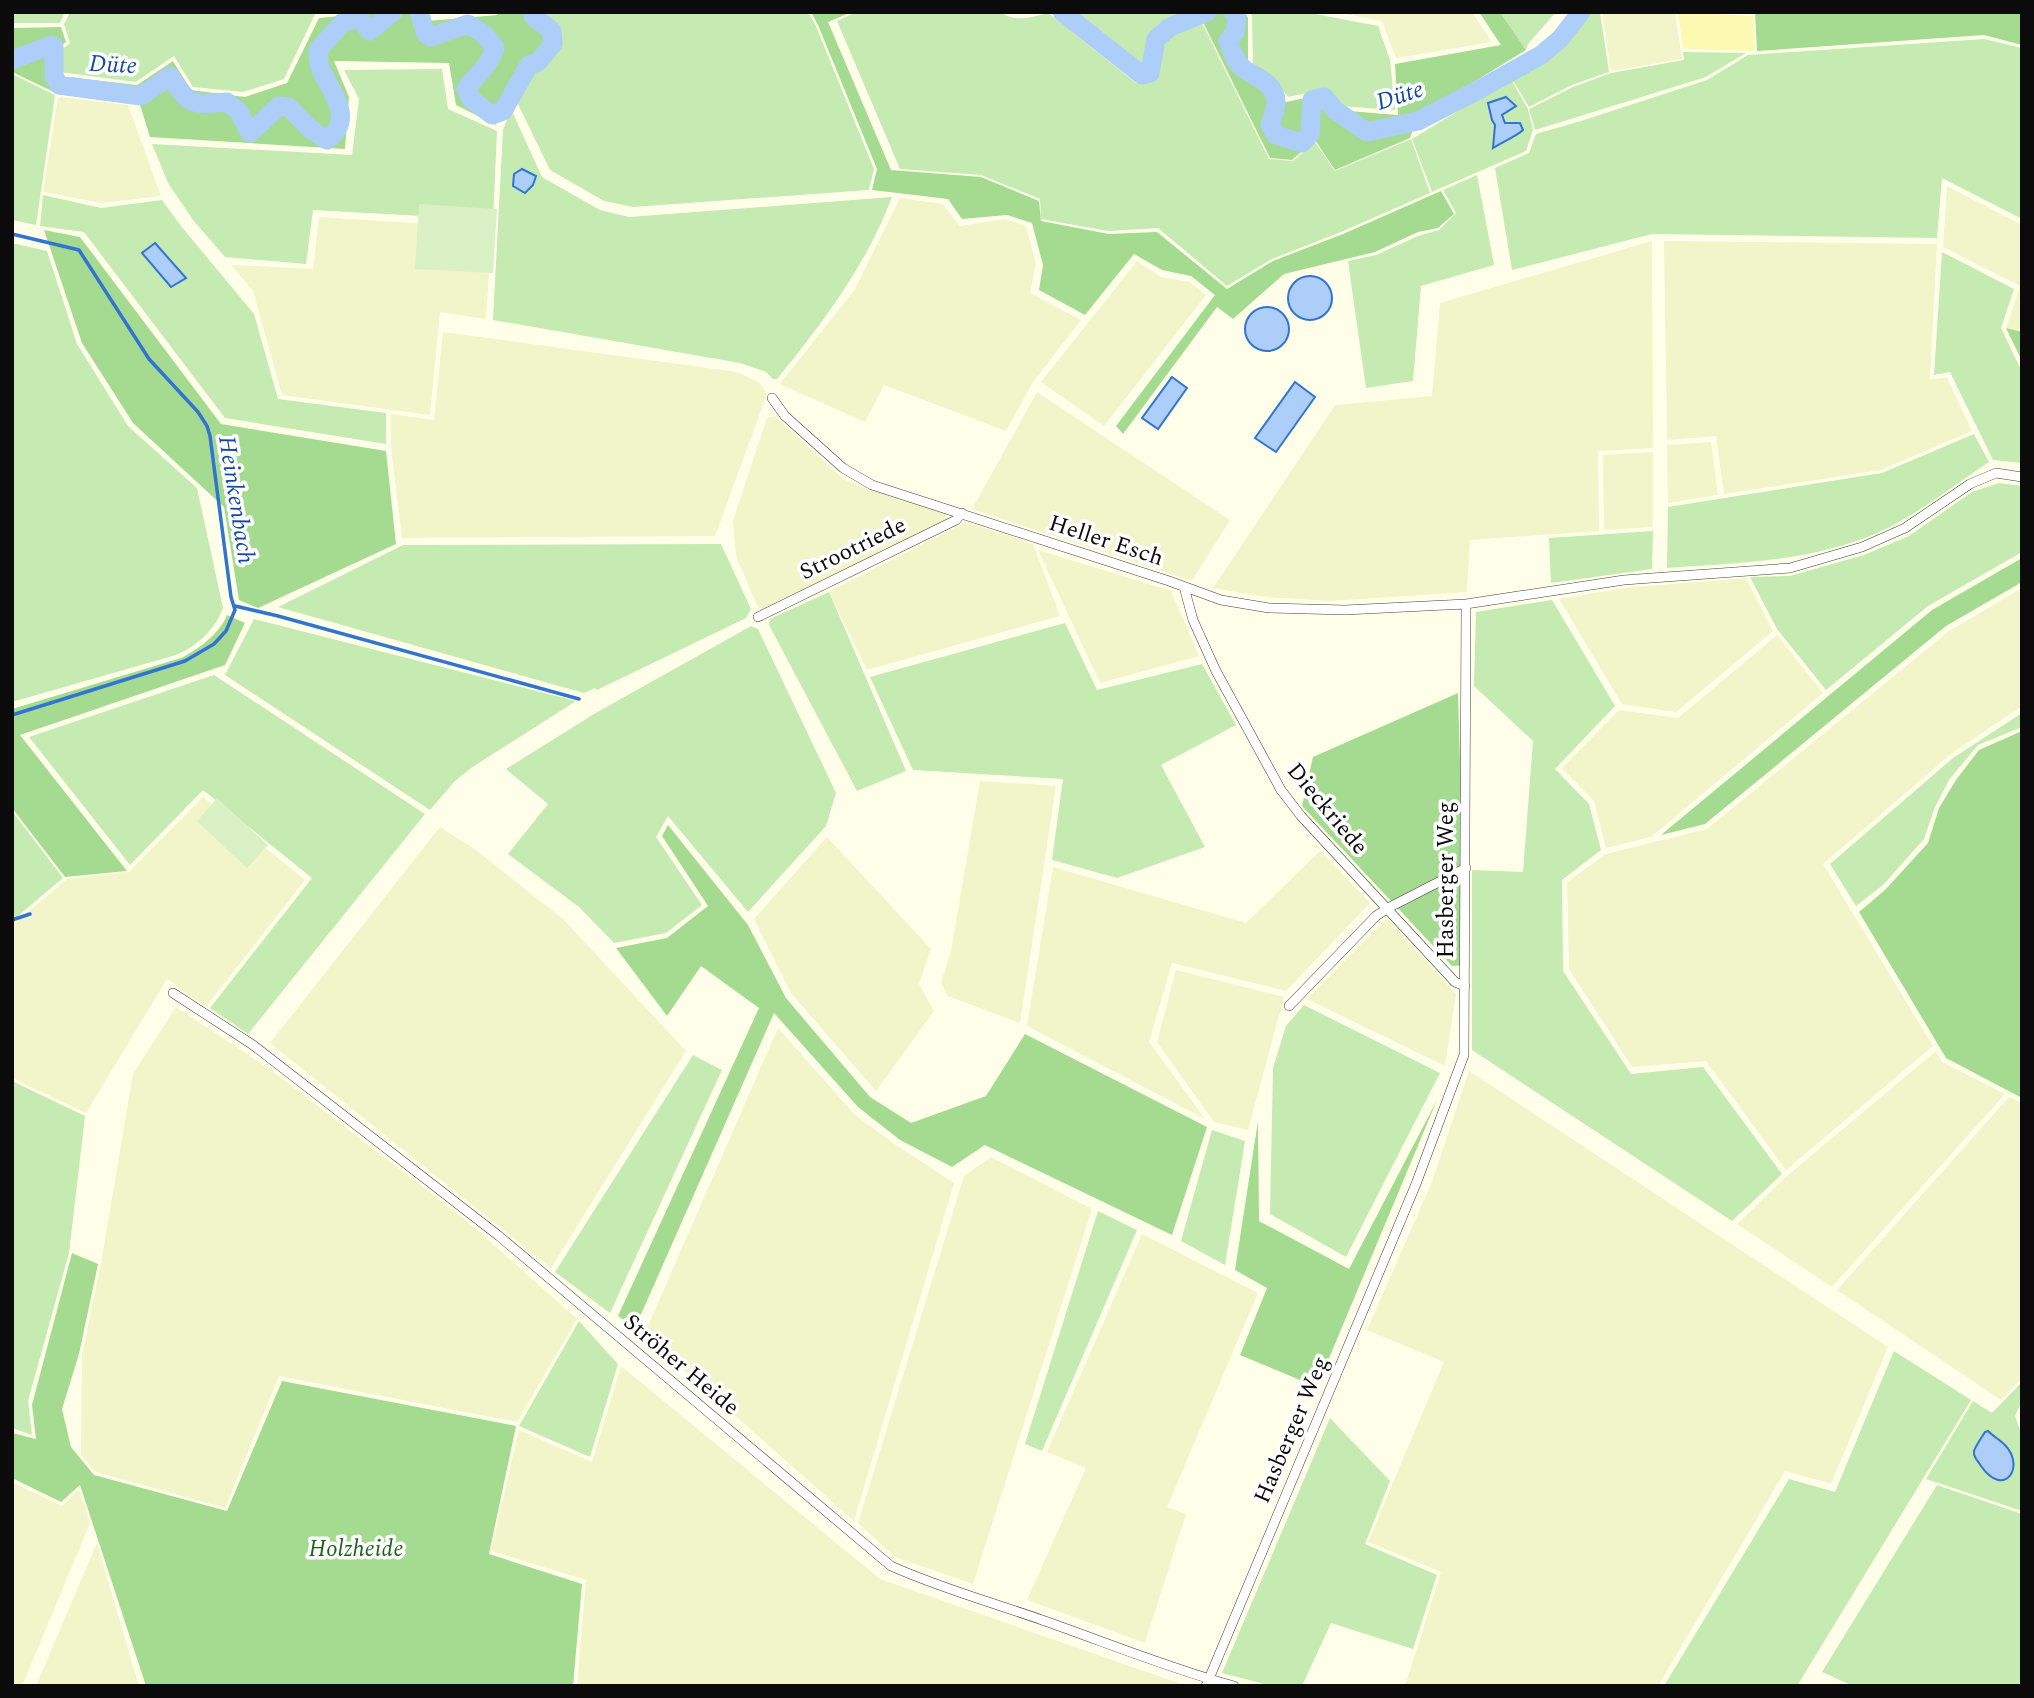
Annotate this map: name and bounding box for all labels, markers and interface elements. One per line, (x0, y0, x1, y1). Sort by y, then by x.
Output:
water label: Düte (88, 46, 138, 84)
water label: Düte (1371, 71, 1429, 121)
water label: Heinkenbach (208, 433, 264, 567)
street label: Heller Esch (1044, 506, 1168, 576)
street label: Strootriede (794, 508, 912, 590)
street label: Dieckriede (1278, 755, 1376, 863)
street label: Hasberger Weg (1429, 802, 1464, 958)
street label: Ströher Heide (615, 1306, 747, 1424)
street label: Hasberger Weg (1245, 1351, 1339, 1509)
park label: Holzheide (309, 1532, 403, 1567)

